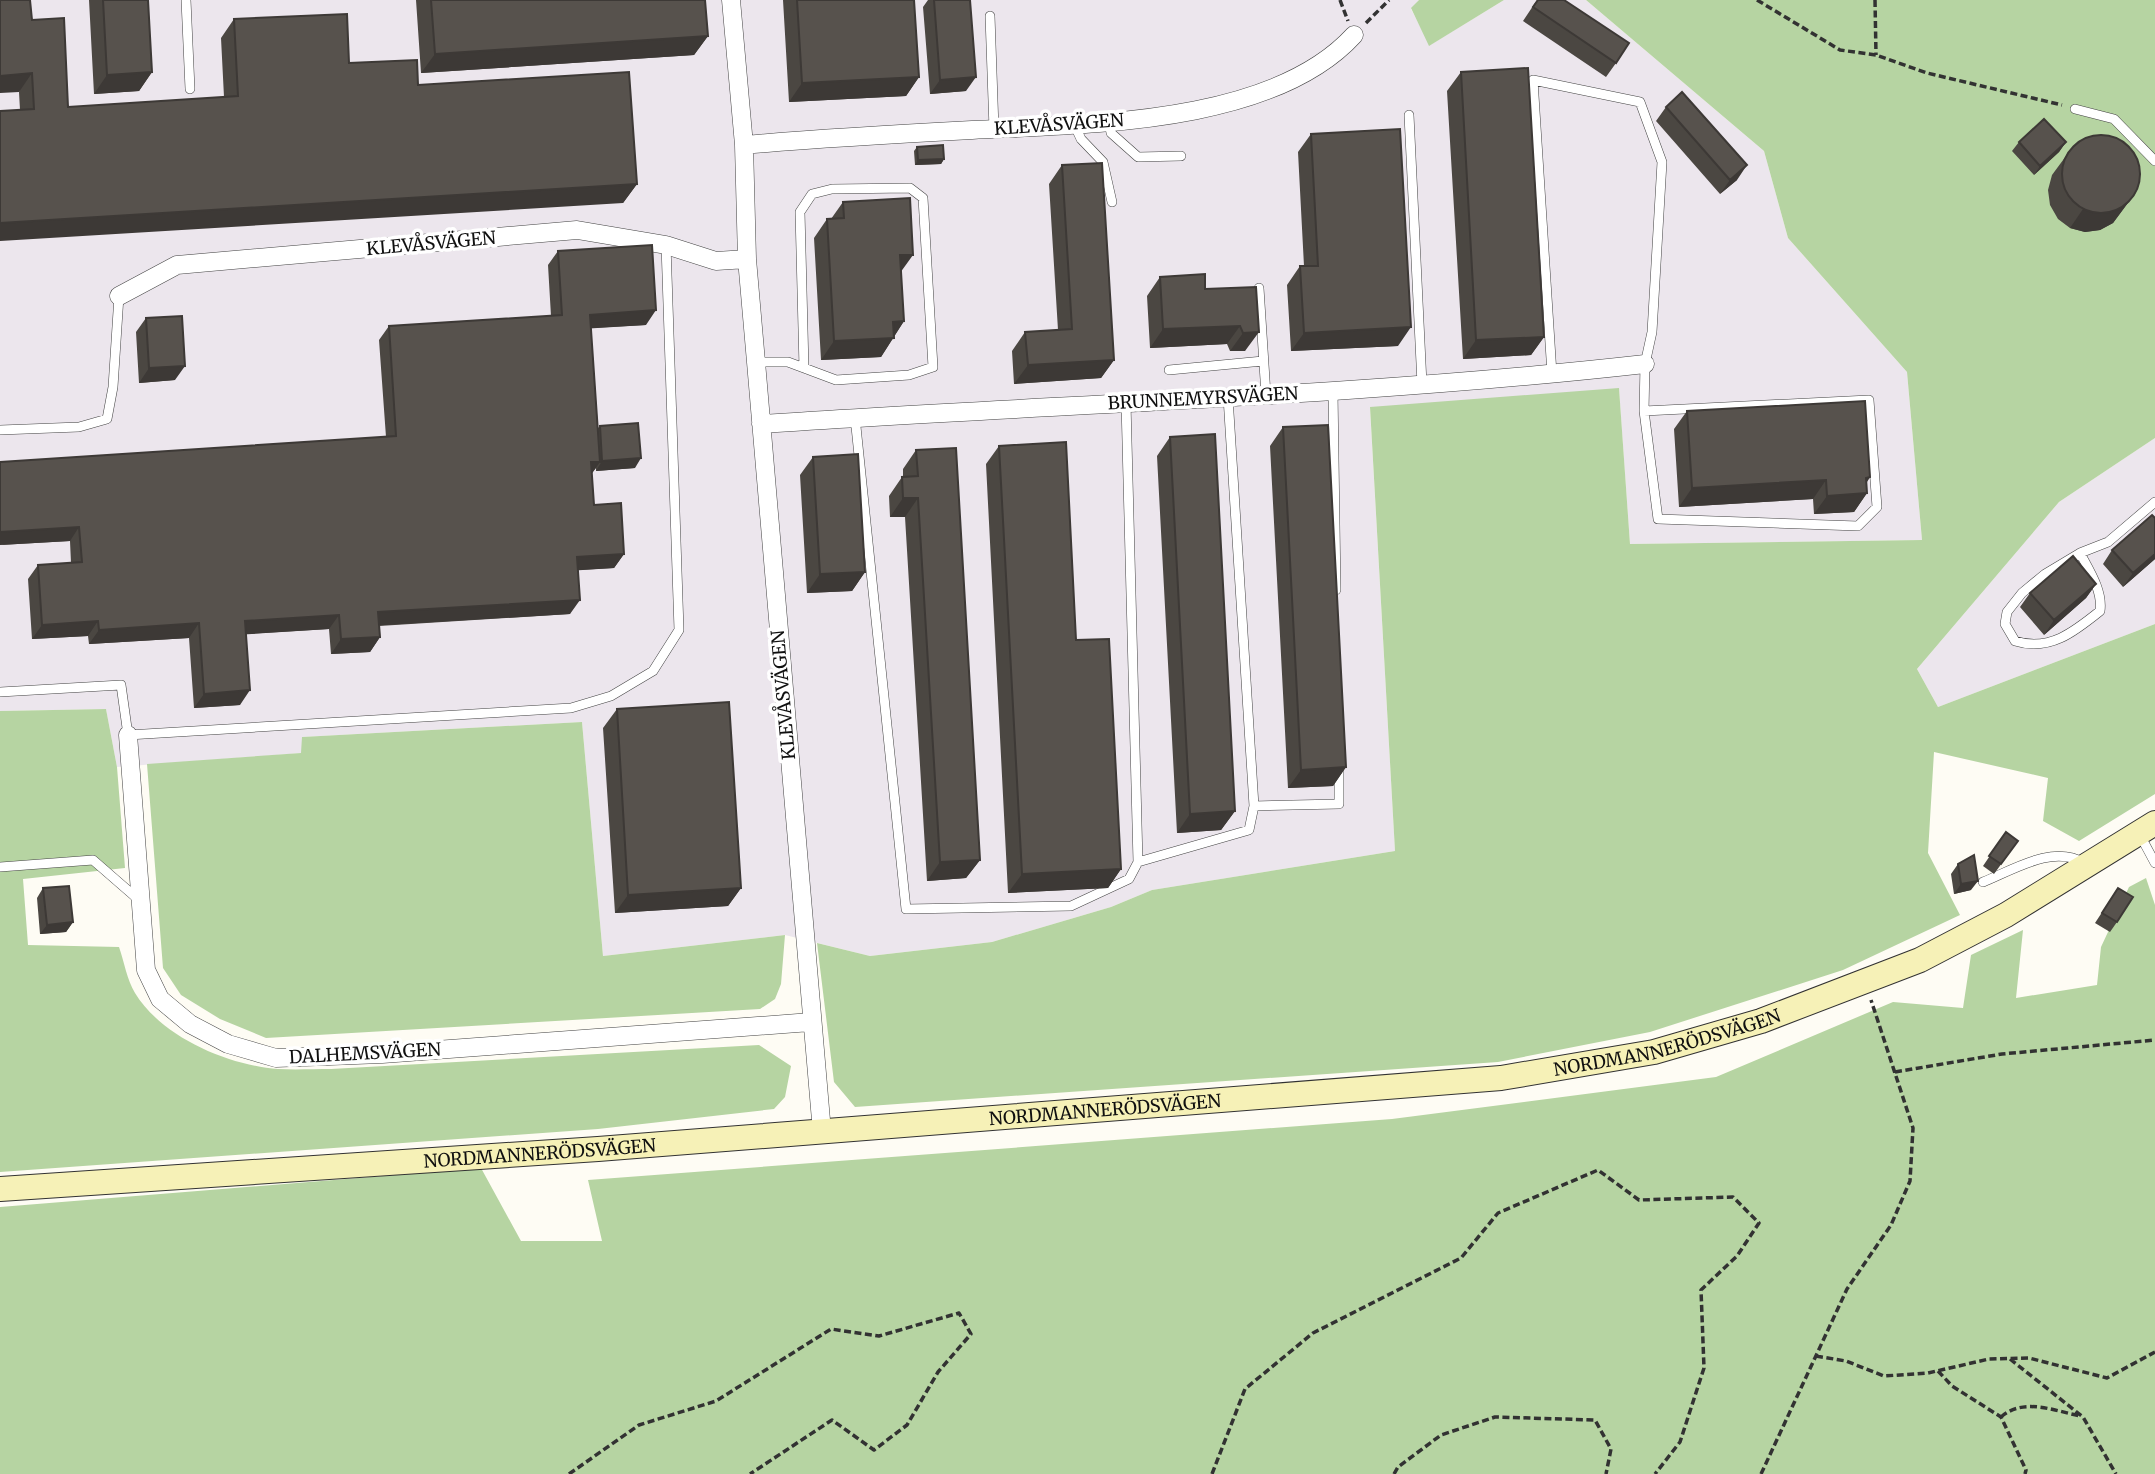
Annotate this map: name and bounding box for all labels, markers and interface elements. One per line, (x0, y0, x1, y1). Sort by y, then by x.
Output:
street label: KLEVÅSVÄGEN (993, 108, 1125, 140)
street label: KLEVÅSVÄGEN (365, 226, 497, 260)
street label: BRUNNEMYRSVÄGEN (1107, 382, 1299, 414)
street label: KLEVÅSVÄGEN (766, 629, 800, 761)
street label: NORDMANNERÖDSVÄGEN (1552, 1003, 1784, 1080)
street label: DALHEMSVÄGEN (288, 1038, 442, 1068)
street label: NORDMANNERÖDSVÄGEN (988, 1089, 1222, 1130)
street label: NORDMANNERÖDSVÄGEN (423, 1133, 657, 1172)

